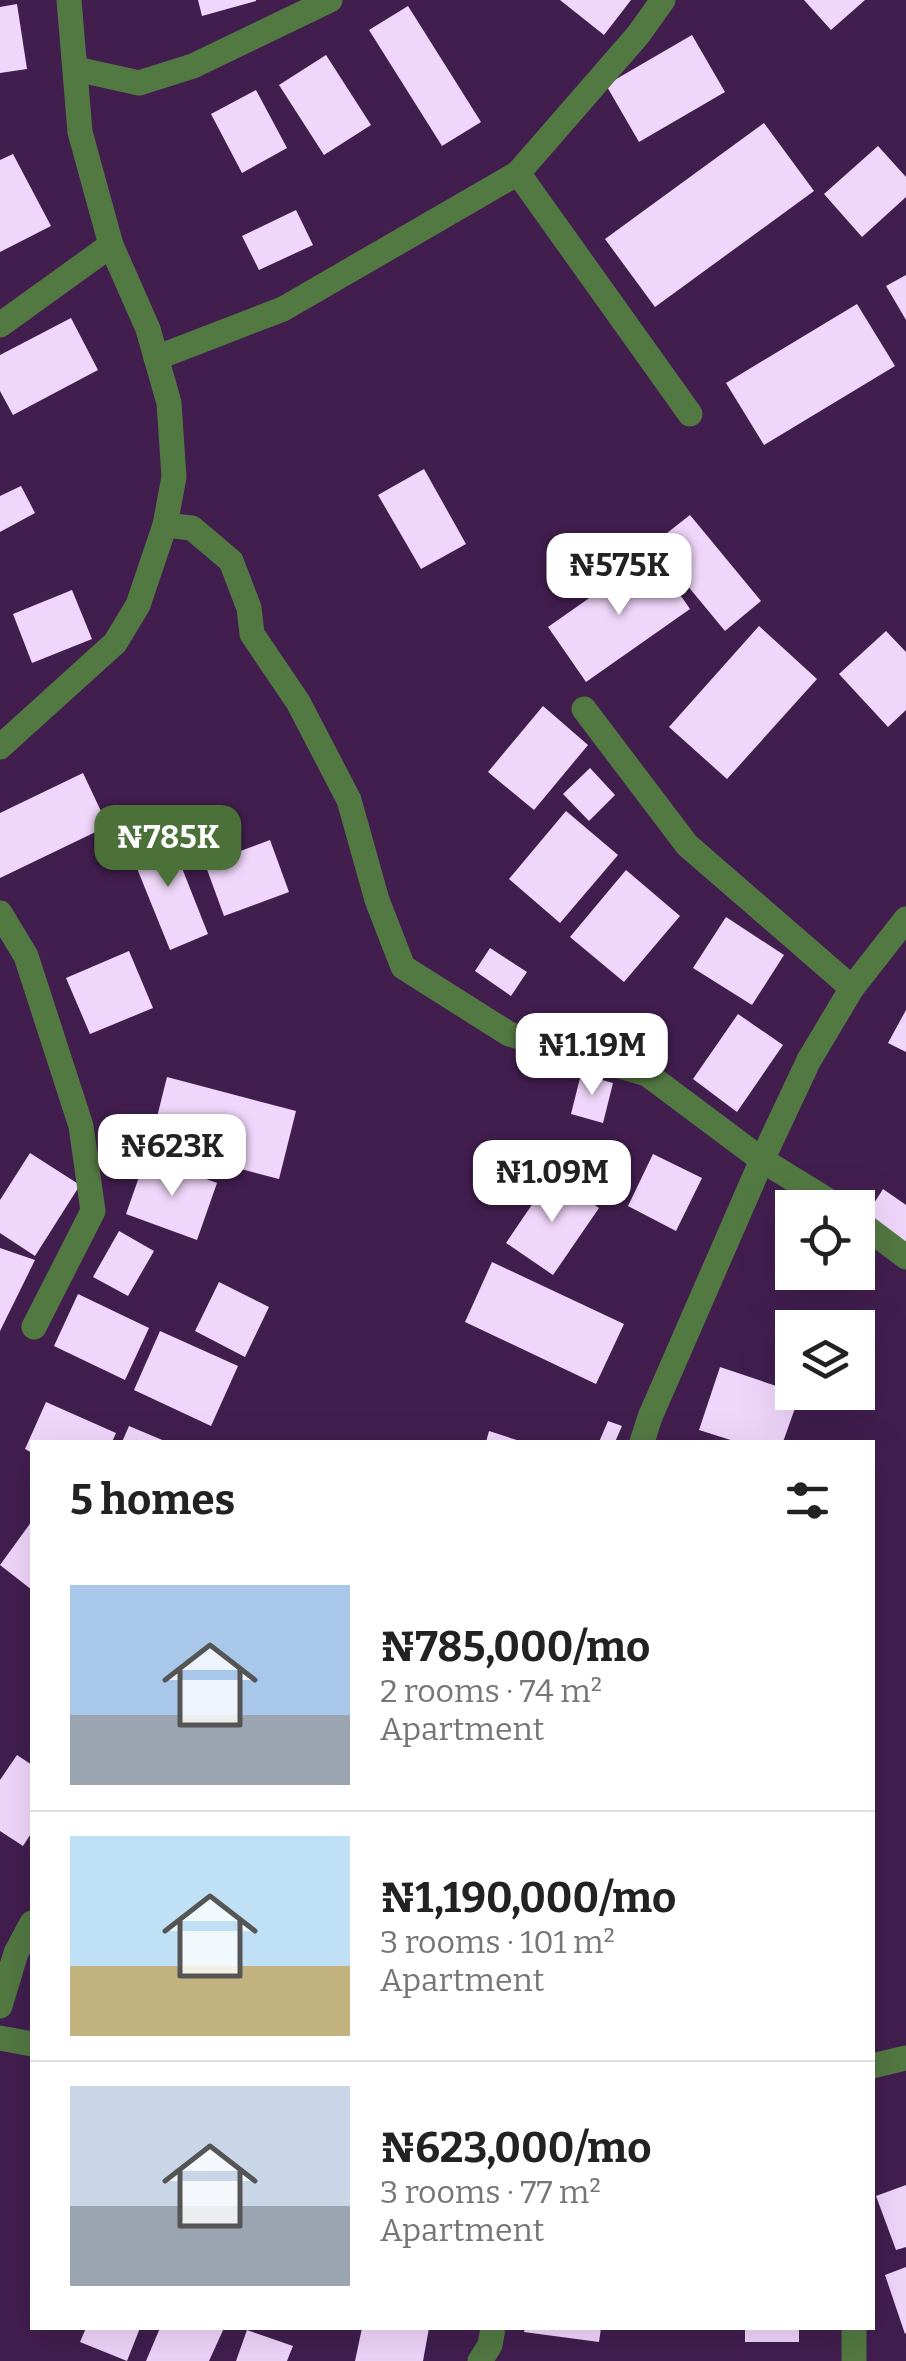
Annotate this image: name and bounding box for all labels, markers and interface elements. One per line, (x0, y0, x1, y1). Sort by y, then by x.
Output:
pin: ₦575K (549, 533, 689, 618)
text: ₦575K (569, 546, 669, 584)
pin: ₦785K (98, 805, 238, 890)
text: ₦785K (116, 818, 220, 856)
pin: ₦1.19M (511, 1013, 673, 1098)
text: ₦1.19M (538, 1026, 646, 1064)
pin: ₦623K (102, 1114, 242, 1199)
text: ₦623K (120, 1127, 224, 1165)
pin: ₦1.09M (471, 1140, 633, 1225)
text: ₦1.09M (495, 1153, 609, 1191)
map controls (775, 1190, 875, 1410)
button: locate (775, 1190, 875, 1290)
button: layers (775, 1310, 875, 1410)
icon: filters (780, 1473, 835, 1528)
text: 5 homes (70, 1475, 235, 1525)
text: ₦785,000/mo (380, 1622, 650, 1672)
icon: home (150, 1625, 270, 1745)
text: 2 rooms · 74 m² (380, 1672, 602, 1710)
text: Apartment (380, 1710, 544, 1748)
text: ₦1,190,000/mo (380, 1873, 676, 1923)
icon: home (150, 1876, 270, 1996)
text: 3 rooms · 101 m² (380, 1923, 615, 1961)
text: Apartment (380, 1961, 544, 1999)
text: ₦623,000/mo (380, 2123, 651, 2173)
icon: home (150, 2126, 270, 2246)
text: 3 rooms · 77 m² (380, 2173, 601, 2211)
text: Apartment (380, 2211, 544, 2249)

